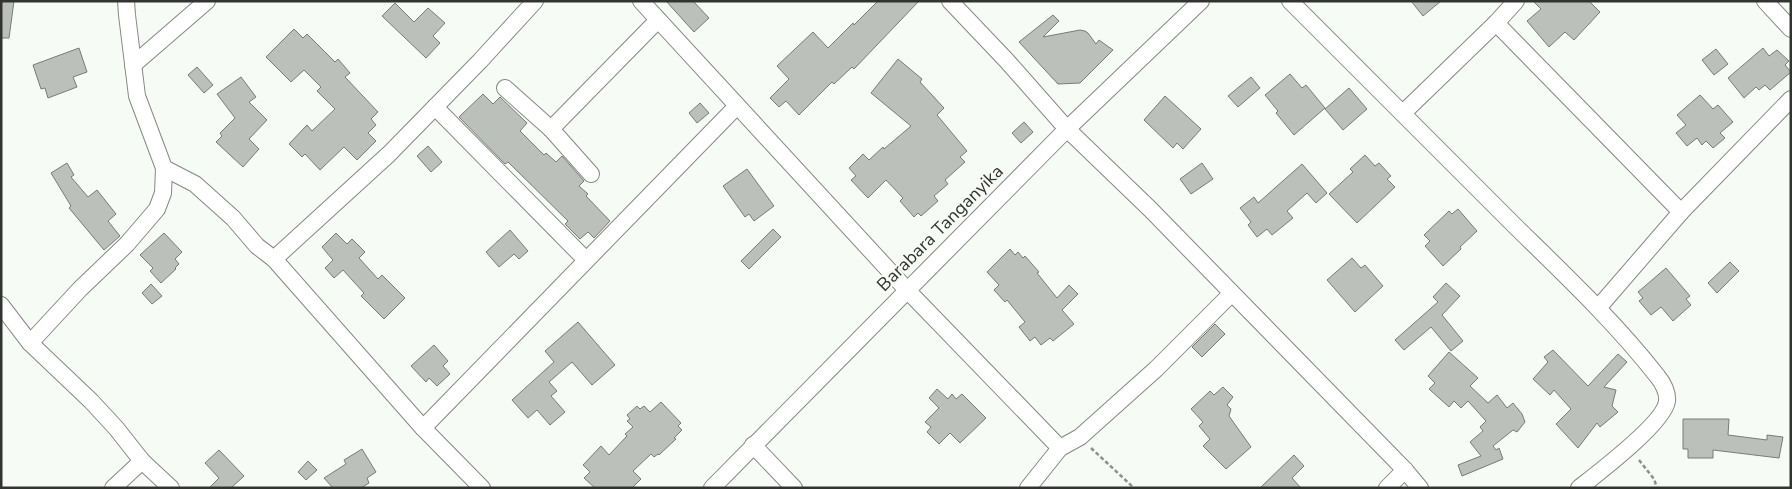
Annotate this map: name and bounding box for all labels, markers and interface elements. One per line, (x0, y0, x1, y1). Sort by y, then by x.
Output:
street label: Barabara Tanganyika (872, 160, 1008, 296)

